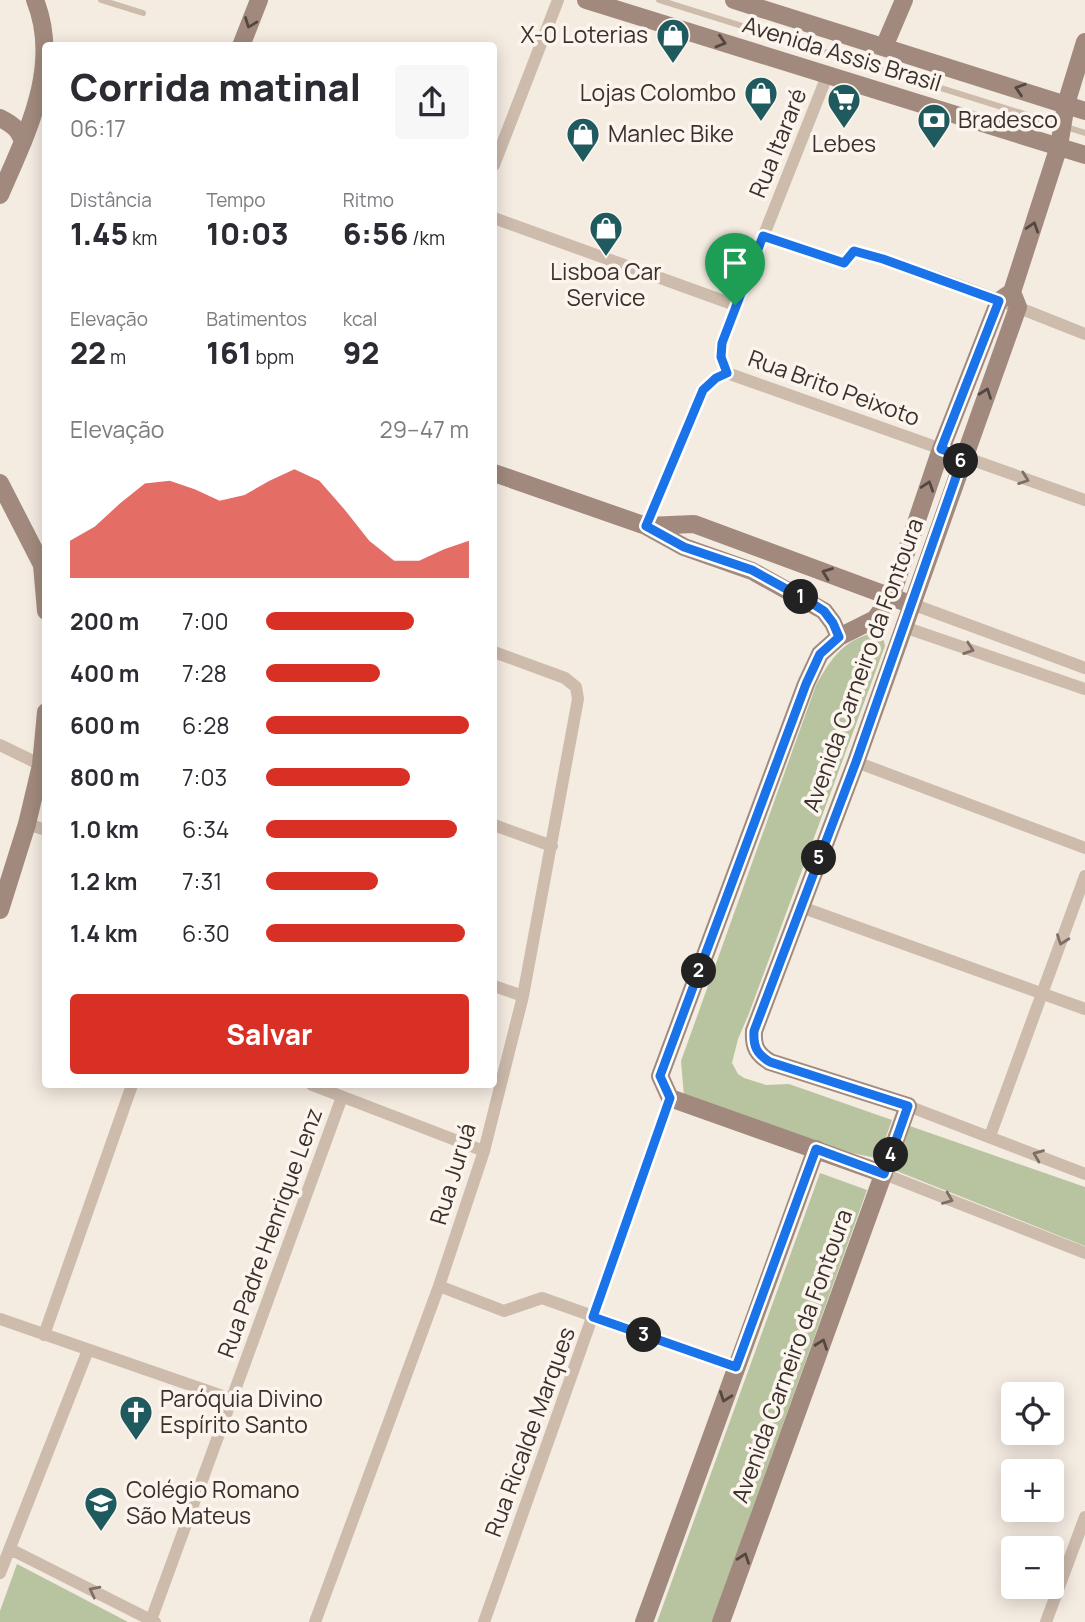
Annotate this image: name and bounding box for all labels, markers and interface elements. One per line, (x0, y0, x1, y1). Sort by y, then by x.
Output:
street label: Avenida Assis Brasil (739, 8, 946, 99)
one-way arrow (245, 16, 259, 28)
shop icon: X-0 Loterias (654, 16, 692, 65)
place label: X-0 Loterias (520, 18, 648, 50)
one-way arrow (715, 34, 727, 49)
text: Corrida matinal (70, 60, 361, 112)
button: share (395, 65, 469, 139)
shop icon: Lojas Colombo (742, 74, 780, 123)
place label: Lojas Colombo (580, 76, 736, 108)
supermarket icon: Lebes (825, 81, 863, 130)
street label: Rua Itararé (741, 83, 813, 202)
one-way arrow (1015, 83, 1027, 97)
bank icon: Bradesco (915, 101, 953, 150)
place label: Bradesco (958, 103, 1058, 135)
text: 06:17 (70, 112, 126, 144)
shop icon: Manlec Bike (564, 115, 602, 164)
place label: Manlec Bike (608, 117, 734, 149)
place label: Lebes (812, 127, 876, 159)
text: Distância (70, 187, 152, 213)
text: Tempo (206, 187, 266, 213)
text: Ritmo (343, 187, 394, 213)
shop icon: Lisboa Car Service (587, 209, 625, 258)
text: 1.45 (70, 213, 128, 254)
text: 10:03 (206, 213, 289, 254)
text: 6:56 (343, 213, 408, 254)
one-way arrow (1025, 221, 1039, 234)
text: km (128, 225, 157, 251)
text: /km (408, 225, 445, 251)
pin (705, 233, 765, 305)
icon: arrive (716, 244, 754, 282)
place label: Lisboa Car Service (550, 255, 662, 313)
text: Elevação (70, 306, 148, 332)
text: Batimentos (206, 306, 307, 332)
text: kcal (343, 306, 377, 332)
text: 22 (70, 332, 106, 373)
text: 161 (206, 332, 252, 373)
text: 92 (343, 332, 379, 373)
street label: Rua Brito Peixoto (744, 341, 925, 433)
text: m (106, 344, 126, 370)
text: bpm (252, 344, 294, 370)
one-way arrow (978, 387, 992, 399)
text: Elevação (70, 413, 164, 445)
text: 29–47 m (380, 413, 469, 445)
pin: 6 (944, 444, 978, 478)
text: 6 (955, 447, 966, 473)
one-way arrow (1017, 470, 1029, 484)
one-way arrow (920, 481, 934, 493)
street label: Avenida Carneiro da Fontoura (794, 513, 930, 816)
one-way arrow (822, 568, 834, 582)
pin: 1 (784, 580, 818, 614)
text: 1 (796, 583, 805, 609)
text: 200 m (70, 605, 139, 637)
text: 7:00 (182, 605, 228, 637)
one-way arrow (962, 641, 974, 655)
text: 400 m (70, 657, 140, 689)
text: 7:28 (182, 657, 227, 689)
text: 600 m (70, 709, 140, 741)
text: 6:28 (182, 709, 230, 741)
text: 800 m (70, 761, 140, 793)
text: 7:03 (182, 761, 227, 793)
text: 1.0 km (70, 813, 139, 845)
text: 6:34 (182, 813, 229, 845)
pin: 5 (802, 840, 836, 876)
text: 5 (813, 844, 824, 870)
text: 1.2 km (70, 865, 137, 897)
text: 7:31 (182, 865, 222, 897)
text: 1.4 km (70, 917, 138, 949)
text: 6:30 (182, 917, 230, 949)
one-way arrow (1056, 934, 1070, 946)
pin: 2 (682, 954, 716, 988)
text: 2 (693, 957, 704, 983)
button: Salvar (70, 994, 469, 1074)
street label: Rua Padre Henrique Lenz (209, 1103, 329, 1362)
street label: Rua Juruá (421, 1119, 483, 1228)
pin: 4 (874, 1138, 908, 1172)
text: 4 (885, 1141, 896, 1167)
one-way arrow (1032, 1149, 1044, 1163)
one-way arrow (941, 1190, 953, 1204)
street label: Avenida Carneiro da Fontoura (723, 1204, 859, 1507)
pin: 3 (626, 1318, 662, 1352)
text: 3 (638, 1321, 649, 1347)
street label: Rua Ricalde Marques (476, 1322, 582, 1541)
one-way arrow (814, 1339, 828, 1351)
place label: Paróquia Divino Espírito Santo (160, 1382, 323, 1440)
map controls (1001, 1382, 1064, 1599)
button: locate (1001, 1382, 1064, 1445)
one-way arrow (719, 1391, 733, 1403)
church icon: Paróquia Divino Espírito Santo (117, 1393, 155, 1442)
button: + (1001, 1459, 1064, 1522)
place label: Colégio Romano São Mateus (126, 1473, 300, 1531)
school or university icon: Colégio Romano São Mateus (82, 1484, 120, 1533)
button: − (1001, 1536, 1064, 1599)
one-way arrow (736, 1552, 750, 1564)
one-way arrow (89, 1586, 101, 1600)

